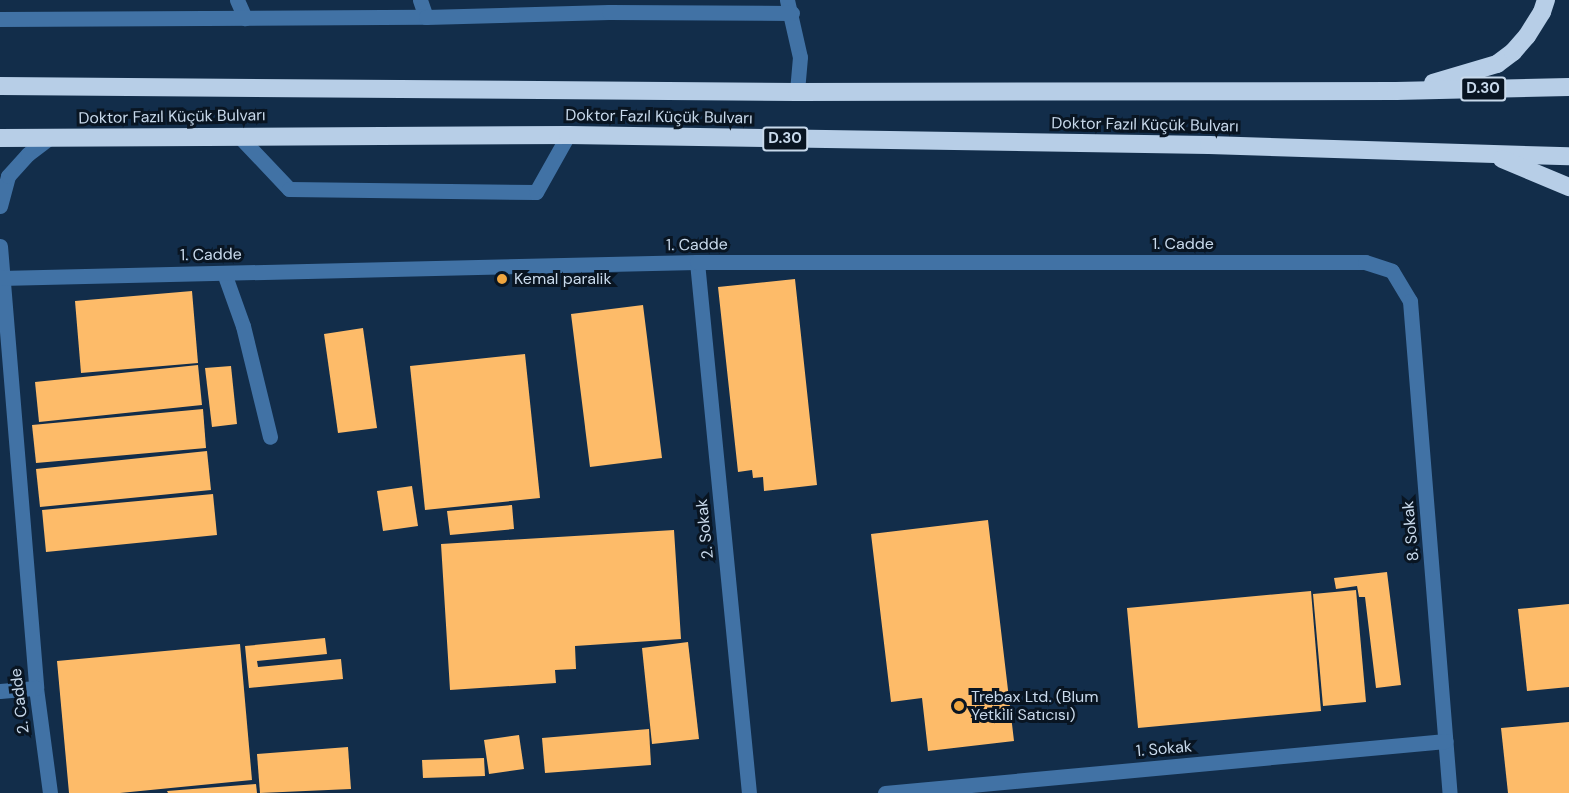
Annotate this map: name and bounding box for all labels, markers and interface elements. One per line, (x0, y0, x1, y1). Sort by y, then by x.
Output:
road number: D.30 (1459, 77, 1507, 101)
street label: Doktor Fazıl Küçük Bulvarı (78, 106, 266, 128)
street label: Doktor Fazıl Küçük Bulvarı (565, 106, 753, 128)
street label: Doktor Fazıl Küçük Bulvarı (1051, 114, 1239, 136)
road number: D.30 (761, 127, 809, 151)
street label: 1. Cadde (1152, 234, 1214, 254)
street label: 1. Cadde (666, 235, 728, 255)
street label: 1. Cadde (180, 245, 242, 265)
place label: Kemal paralik (514, 269, 612, 289)
marker: Kemal paralik (495, 272, 509, 286)
street label: 2. Sokak (692, 498, 718, 560)
street label: 8. Sokak (1399, 500, 1423, 562)
street label: 2. Cadde (6, 667, 34, 735)
place label: Trebax Ltd. (Blum Yetkili Satıcısı) (971, 687, 1098, 725)
marker: Trebax Ltd. (Blum Yetkili Satıcısı) (952, 699, 966, 713)
street label: 1. Sokak (1135, 737, 1193, 761)

